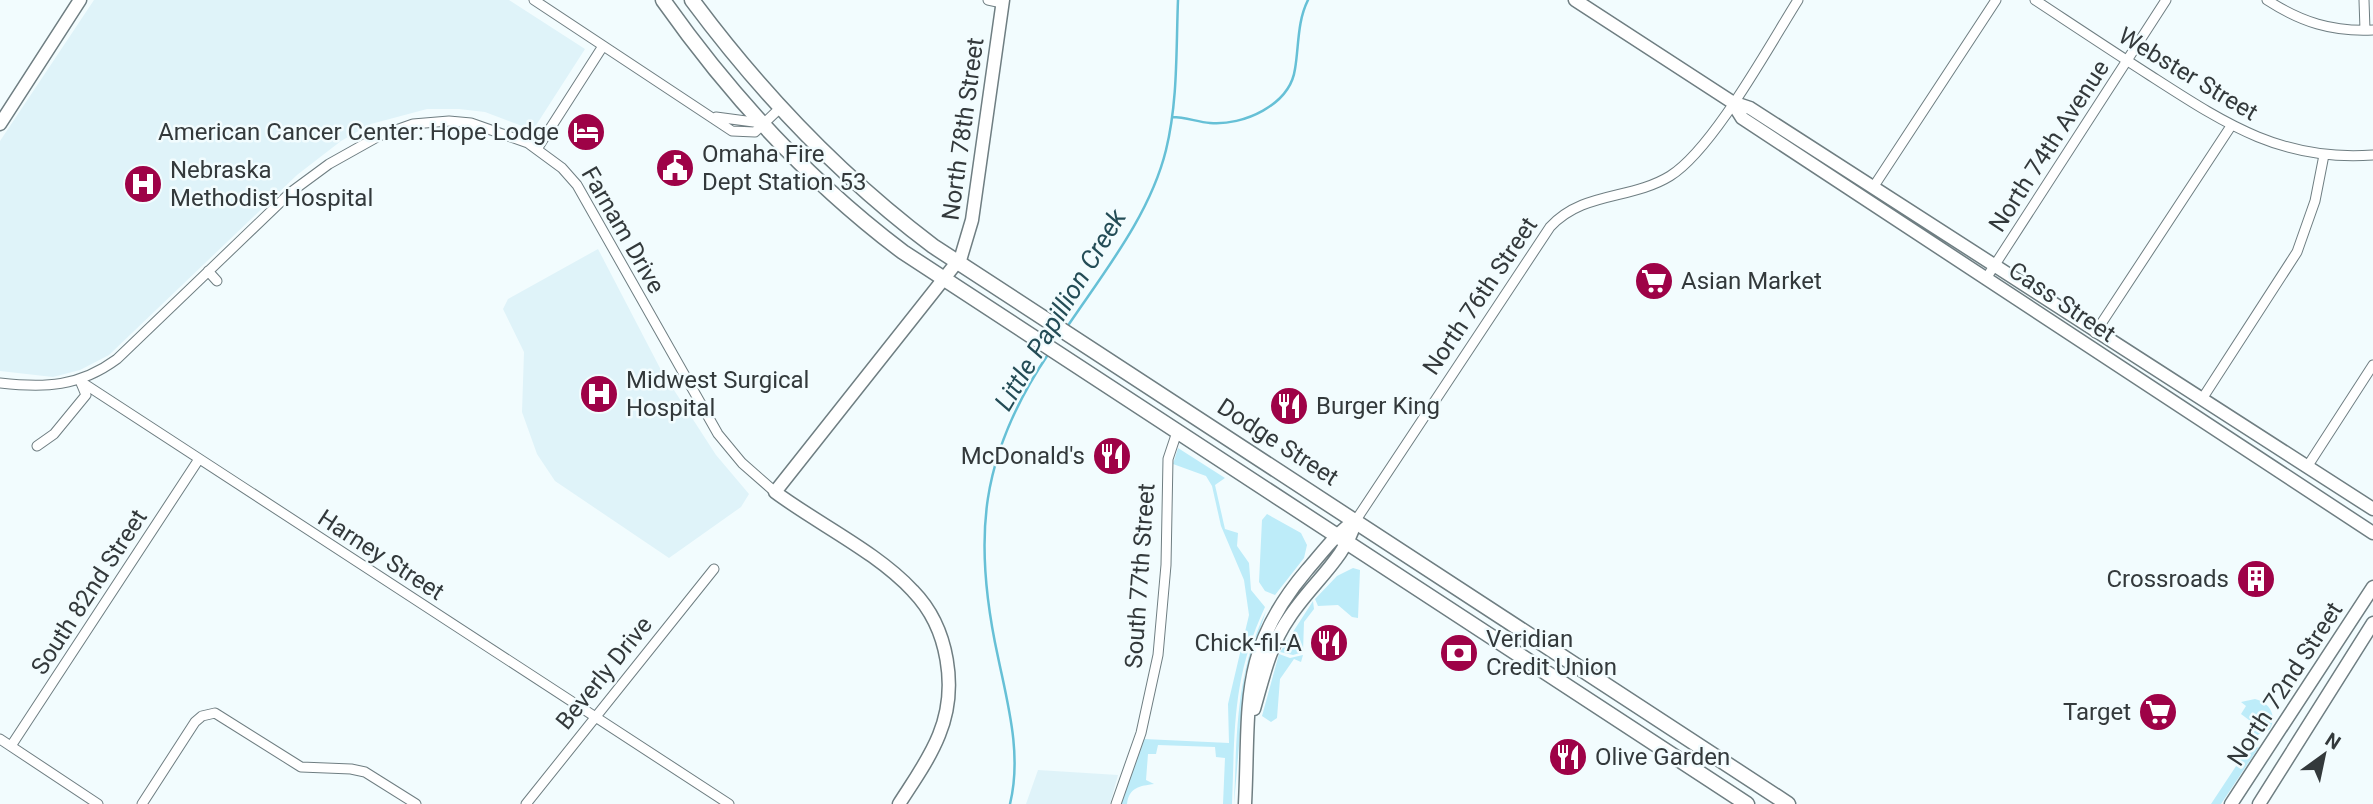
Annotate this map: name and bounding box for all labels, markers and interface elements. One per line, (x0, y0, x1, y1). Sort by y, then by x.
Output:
street label: Webster Street (2113, 21, 2263, 127)
street label: North 78th Street (936, 36, 990, 222)
street label: North 74th Avenue (1983, 55, 2115, 237)
hotel icon: American Cancer Center: Hope Lodge (565, 111, 607, 153)
place label: American Cancer Center: Hope Lodge (158, 118, 559, 146)
place label: Omaha Fire Dept Station 53 (702, 140, 866, 196)
public building icon: Omaha Fire Dept Station 53 (654, 147, 696, 189)
place label: Nebraska Methodist Hospital (170, 156, 373, 212)
street label: Farnam Drive (576, 162, 670, 298)
hospital icon: Nebraska Methodist Hospital (122, 163, 164, 205)
water label: Little Papillion Creek (988, 203, 1133, 416)
street label: North 76th Street (1417, 212, 1543, 380)
street label: Cass Street (2003, 256, 2121, 348)
supermarket icon: Asian Market (1633, 260, 1675, 302)
place label: Asian Market (1681, 267, 1822, 295)
place label: Midwest Surgical Hospital (626, 366, 809, 422)
hospital icon: Midwest Surgical Hospital (578, 373, 620, 415)
restaurant icon: Burger King (1268, 385, 1310, 427)
place label: Burger King (1316, 392, 1440, 420)
street label: Dodge Street (1212, 393, 1344, 492)
restaurant icon: McDonald's (1091, 435, 1133, 477)
place label: McDonald's (961, 442, 1085, 470)
street label: South 77th Street (1120, 482, 1160, 670)
street label: South 82nd Street (25, 504, 153, 680)
street label: Harney Street (313, 504, 449, 606)
building icon: Crossroads (2235, 558, 2277, 600)
place label: Crossroads (2106, 565, 2229, 593)
street label: North 72nd Street (2221, 597, 2349, 771)
street label: Beverly Drive (550, 611, 658, 735)
restaurant icon: Chick-fil-A (1308, 622, 1350, 664)
place label: Veridian Credit Union (1486, 625, 1617, 681)
place label: Chick-fil-A (1195, 629, 1302, 657)
bank icon: Veridian Credit Union (1438, 632, 1480, 674)
supermarket icon: Target (2137, 691, 2179, 733)
place label: Target (2063, 698, 2131, 726)
north arrow (2289, 720, 2359, 790)
restaurant icon: Olive Garden (1547, 736, 1589, 778)
place label: Olive Garden (1595, 743, 1730, 771)

